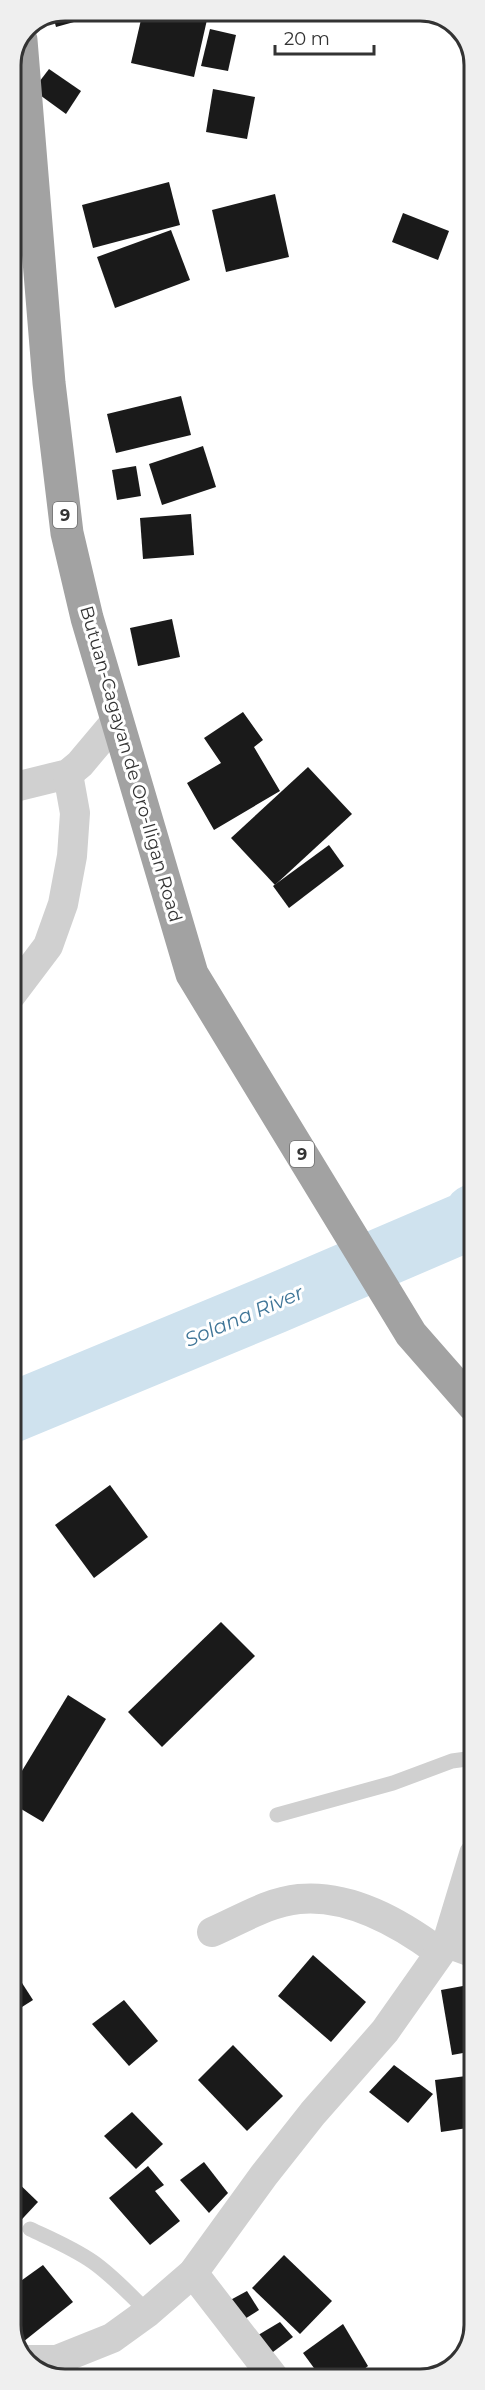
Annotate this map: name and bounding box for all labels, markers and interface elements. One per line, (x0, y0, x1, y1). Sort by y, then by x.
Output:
scale bar (275, 18, 374, 56)
text: 20 m (284, 28, 330, 50)
road number: 9 (53, 502, 77, 528)
street label: Butuan-Cagayan de Oro-Iligan Road (75, 603, 187, 925)
road number: 9 (290, 1141, 314, 1167)
water label: Solana River (181, 1280, 308, 1352)

